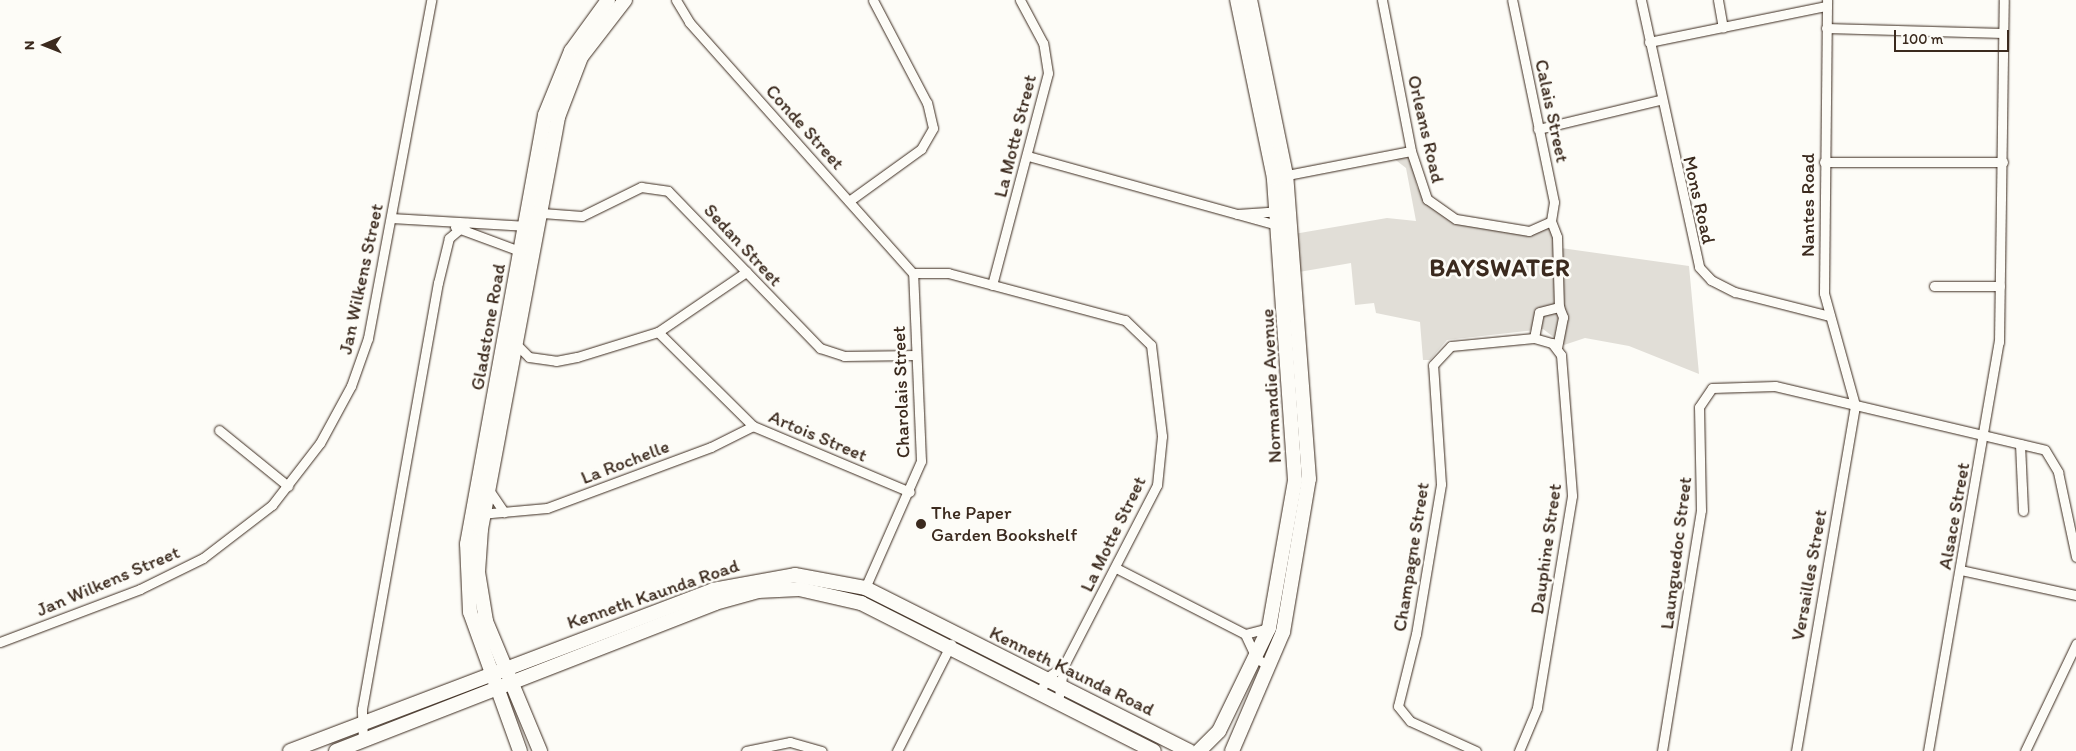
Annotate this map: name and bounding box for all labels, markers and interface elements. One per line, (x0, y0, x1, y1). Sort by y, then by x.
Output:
north arrow (20, 20, 70, 70)
scale bar (1896, 20, 2011, 52)
text: 100 m (1902, 30, 1943, 48)
text: N (21, 40, 38, 50)
street label: Calais Street (1530, 57, 1574, 165)
street label: La Motte Street (989, 72, 1041, 200)
street label: Orleans Road (1403, 73, 1449, 185)
street label: Conde Street (761, 80, 849, 174)
street label: Nantes Road (1797, 153, 1819, 257)
street label: Mons Road (1678, 154, 1720, 246)
street label: Sedan Street (699, 199, 787, 291)
street label: Jan Wilkens Street (334, 202, 388, 356)
district label: BAYSWATER (1427, 254, 1573, 282)
street label: Gladstone Road (466, 262, 510, 392)
street label: Normandie Avenue (1256, 309, 1286, 463)
street label: Charolais Street (887, 326, 915, 458)
street label: Artois Street (765, 405, 871, 467)
street label: La Rochelle (578, 435, 672, 489)
street label: Alsace Street (1933, 461, 1975, 571)
street label: La Motte Street (1075, 473, 1151, 595)
street label: Launguedoc Street (1655, 476, 1697, 630)
street label: Champagne Street (1388, 481, 1434, 633)
street label: Dauphine Street (1526, 482, 1566, 616)
place label: The Paper Garden Bookshelf (931, 502, 1078, 546)
street label: Versailles Street (1786, 508, 1832, 642)
marker: The Paper Garden Bookshelf (915, 518, 927, 530)
street label: Jan Wilkens Street (33, 541, 183, 621)
street label: Kenneth Kaunda Road (564, 554, 742, 634)
street label: Kenneth Kaunda Road (986, 621, 1158, 721)

